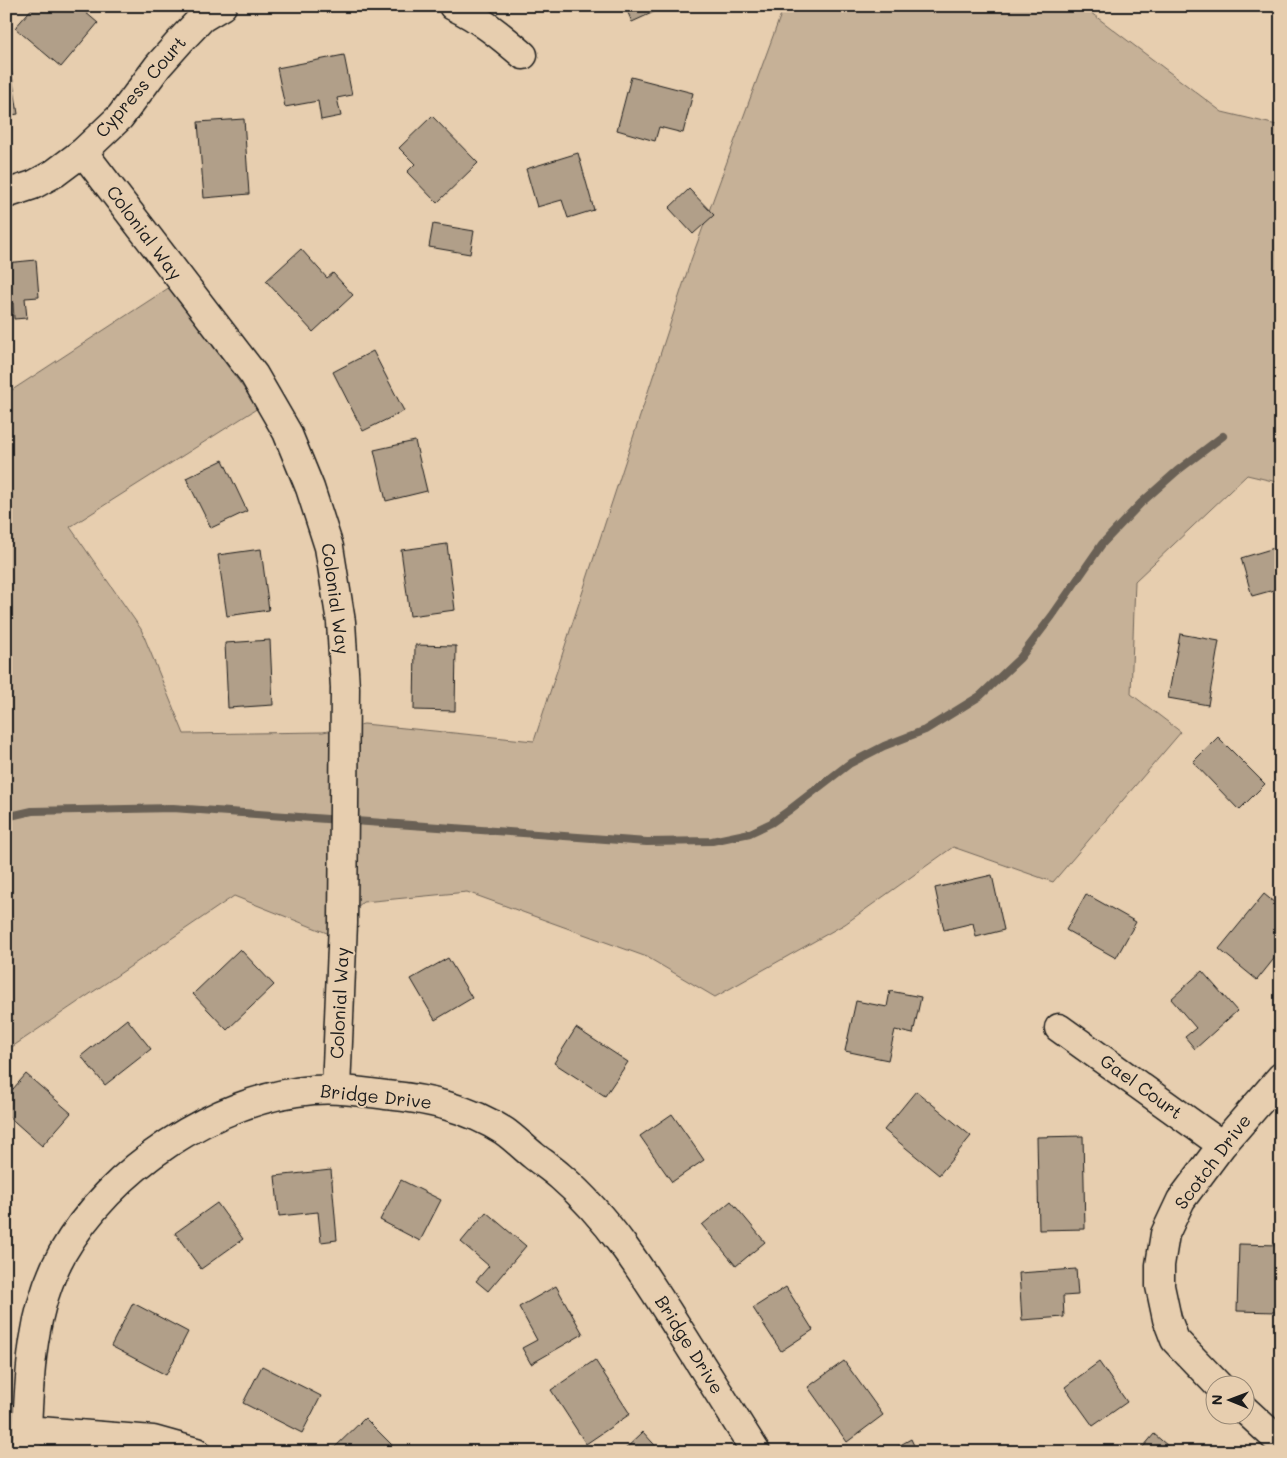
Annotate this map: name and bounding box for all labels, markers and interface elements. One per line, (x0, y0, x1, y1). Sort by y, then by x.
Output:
street label: Cypress Court (89, 31, 191, 142)
street label: Colonial Way (101, 180, 188, 284)
street label: Colonial Way (316, 542, 356, 656)
street label: Colonial Way (324, 946, 354, 1060)
street label: Gael Court (1096, 1048, 1188, 1124)
street label: Bridge Drive (319, 1078, 433, 1114)
street label: Scotch Drive (1168, 1109, 1256, 1214)
street label: Bridge Drive (650, 1291, 730, 1398)
north arrow (1204, 1376, 1254, 1426)
text: N (1207, 1394, 1226, 1405)

